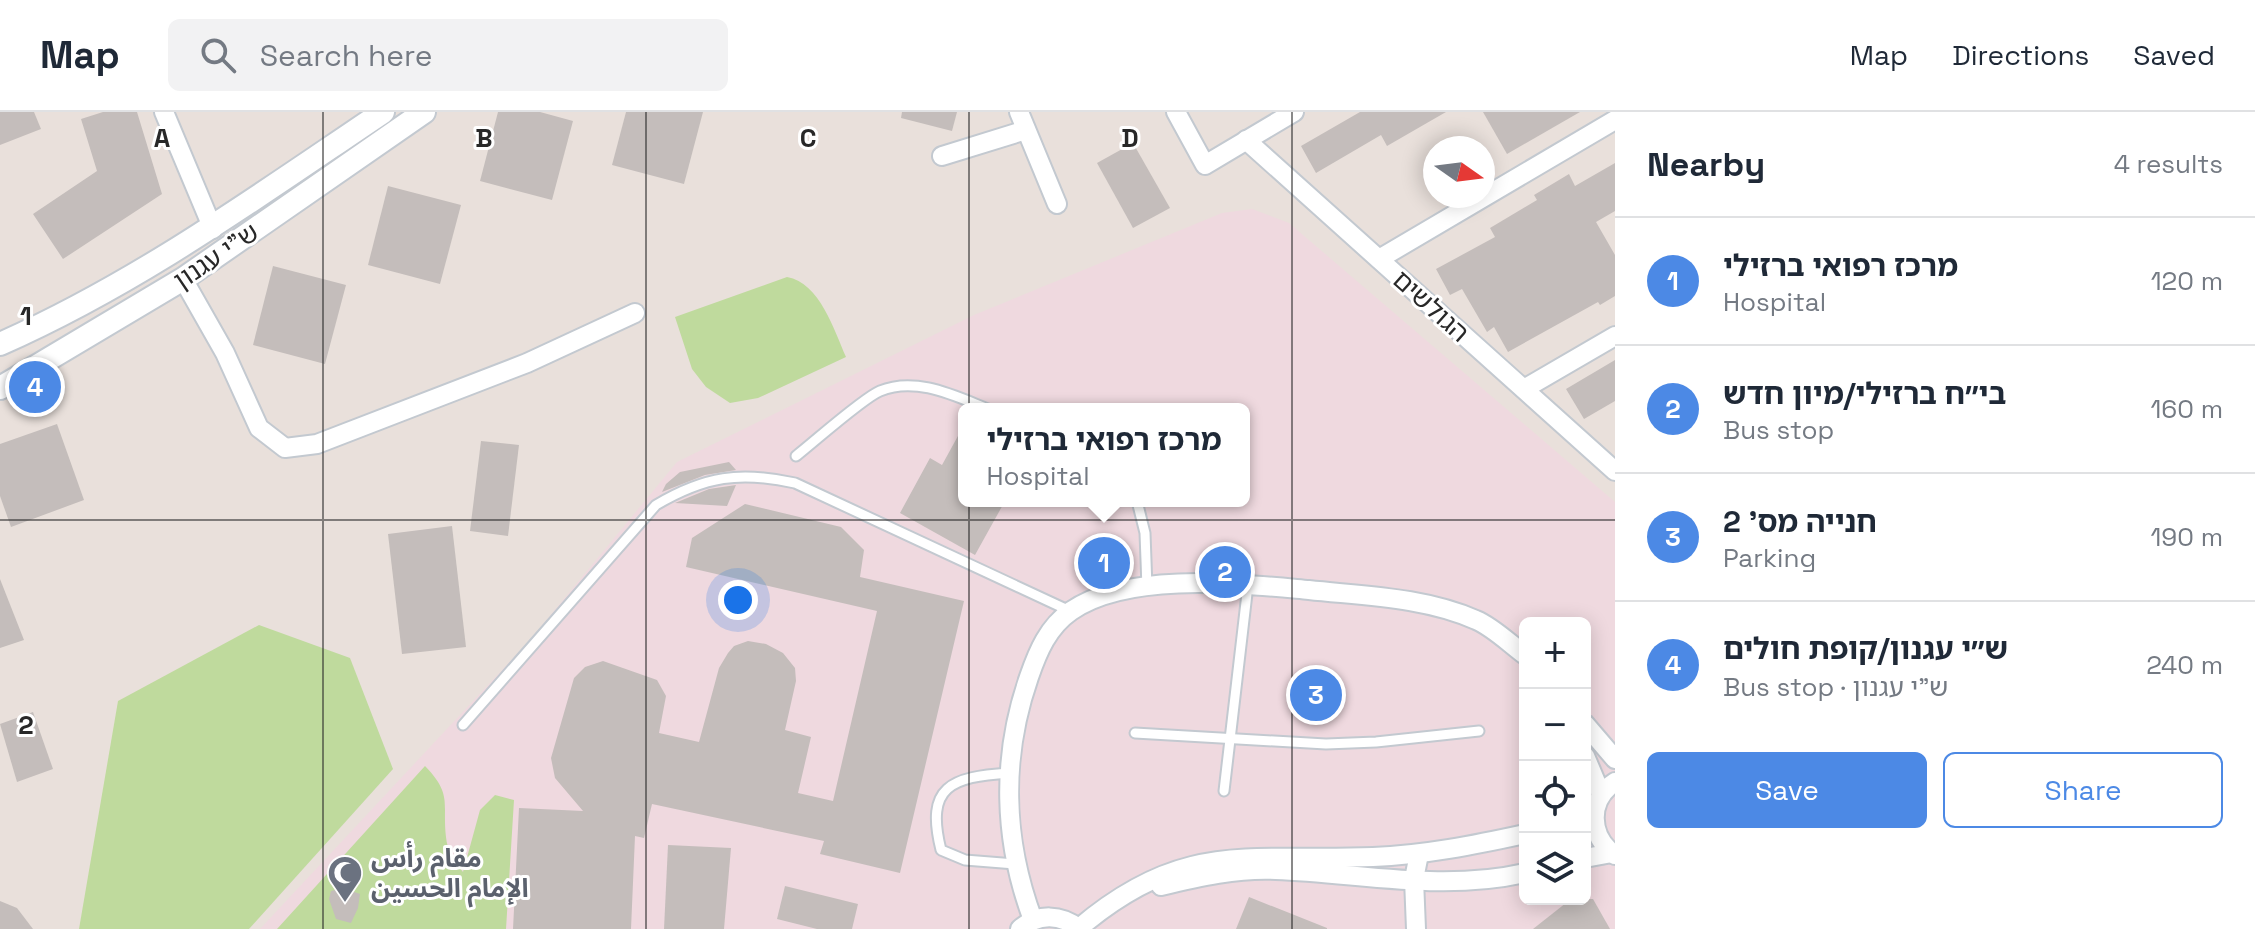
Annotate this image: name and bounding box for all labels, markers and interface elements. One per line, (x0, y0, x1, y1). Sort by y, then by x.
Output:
search box (168, 19, 728, 91)
text: Map (40, 31, 120, 79)
icon: search (196, 33, 240, 77)
text: Search here (260, 36, 433, 75)
text: Map (1850, 37, 1908, 73)
text: Directions (1952, 37, 2089, 73)
text: Saved (2133, 37, 2215, 73)
text: A (154, 121, 171, 155)
text: B (475, 121, 493, 155)
text: C (800, 121, 816, 155)
text: D (1121, 121, 1139, 155)
north arrow (1423, 136, 1495, 208)
text: Nearby (1647, 143, 1765, 186)
text: 4 results (2114, 147, 2223, 181)
street label: ש"י עגנון (167, 215, 265, 297)
text: מרכז רפואי ברזילי (1723, 246, 1958, 285)
street label: הגולשים (1386, 263, 1476, 349)
text: 1 (1667, 264, 1679, 298)
text: 120 m (2151, 264, 2223, 298)
text: Hospital (1723, 285, 1826, 319)
text: 1 (20, 299, 32, 333)
pin: 4 (9, 357, 61, 417)
text: בי״ח ברזילי/מיון חדש (1723, 374, 2006, 413)
text: 2 (1665, 392, 1681, 426)
text: 160 m (2151, 392, 2223, 426)
popup (958, 403, 1250, 507)
text: Bus stop (1723, 413, 1834, 447)
text: מרכז רפואי ברזילי (986, 420, 1222, 459)
text: Hospital (986, 459, 1090, 493)
text: חנייה מס' 2 (1723, 502, 1877, 541)
text: 3 (1665, 520, 1681, 554)
text: 190 m (2151, 520, 2223, 554)
pin: 1 (1078, 533, 1130, 593)
text: Parking (1723, 541, 1816, 575)
pin: 2 (1199, 542, 1251, 602)
your location (718, 580, 758, 620)
map controls (1519, 617, 1591, 905)
button: + (1519, 617, 1591, 689)
text: ש״י עגנון/קופת חולים (1723, 629, 2008, 668)
text: 4 (1665, 648, 1681, 682)
text: 240 m (2146, 648, 2223, 682)
pin: 3 (1290, 665, 1342, 725)
text: Bus stop · ש"י עגנון (1723, 670, 1948, 704)
button: − (1519, 689, 1591, 761)
text: 2 (18, 708, 34, 742)
button: Save (1647, 752, 1927, 828)
button: Share (1943, 752, 2223, 828)
button: locate (1519, 761, 1591, 833)
button: layers (1519, 833, 1591, 905)
place label: مقام رأس الإمام الحسين (371, 841, 529, 908)
mosque icon: مقام رأس الإمام الحسين (326, 854, 364, 904)

